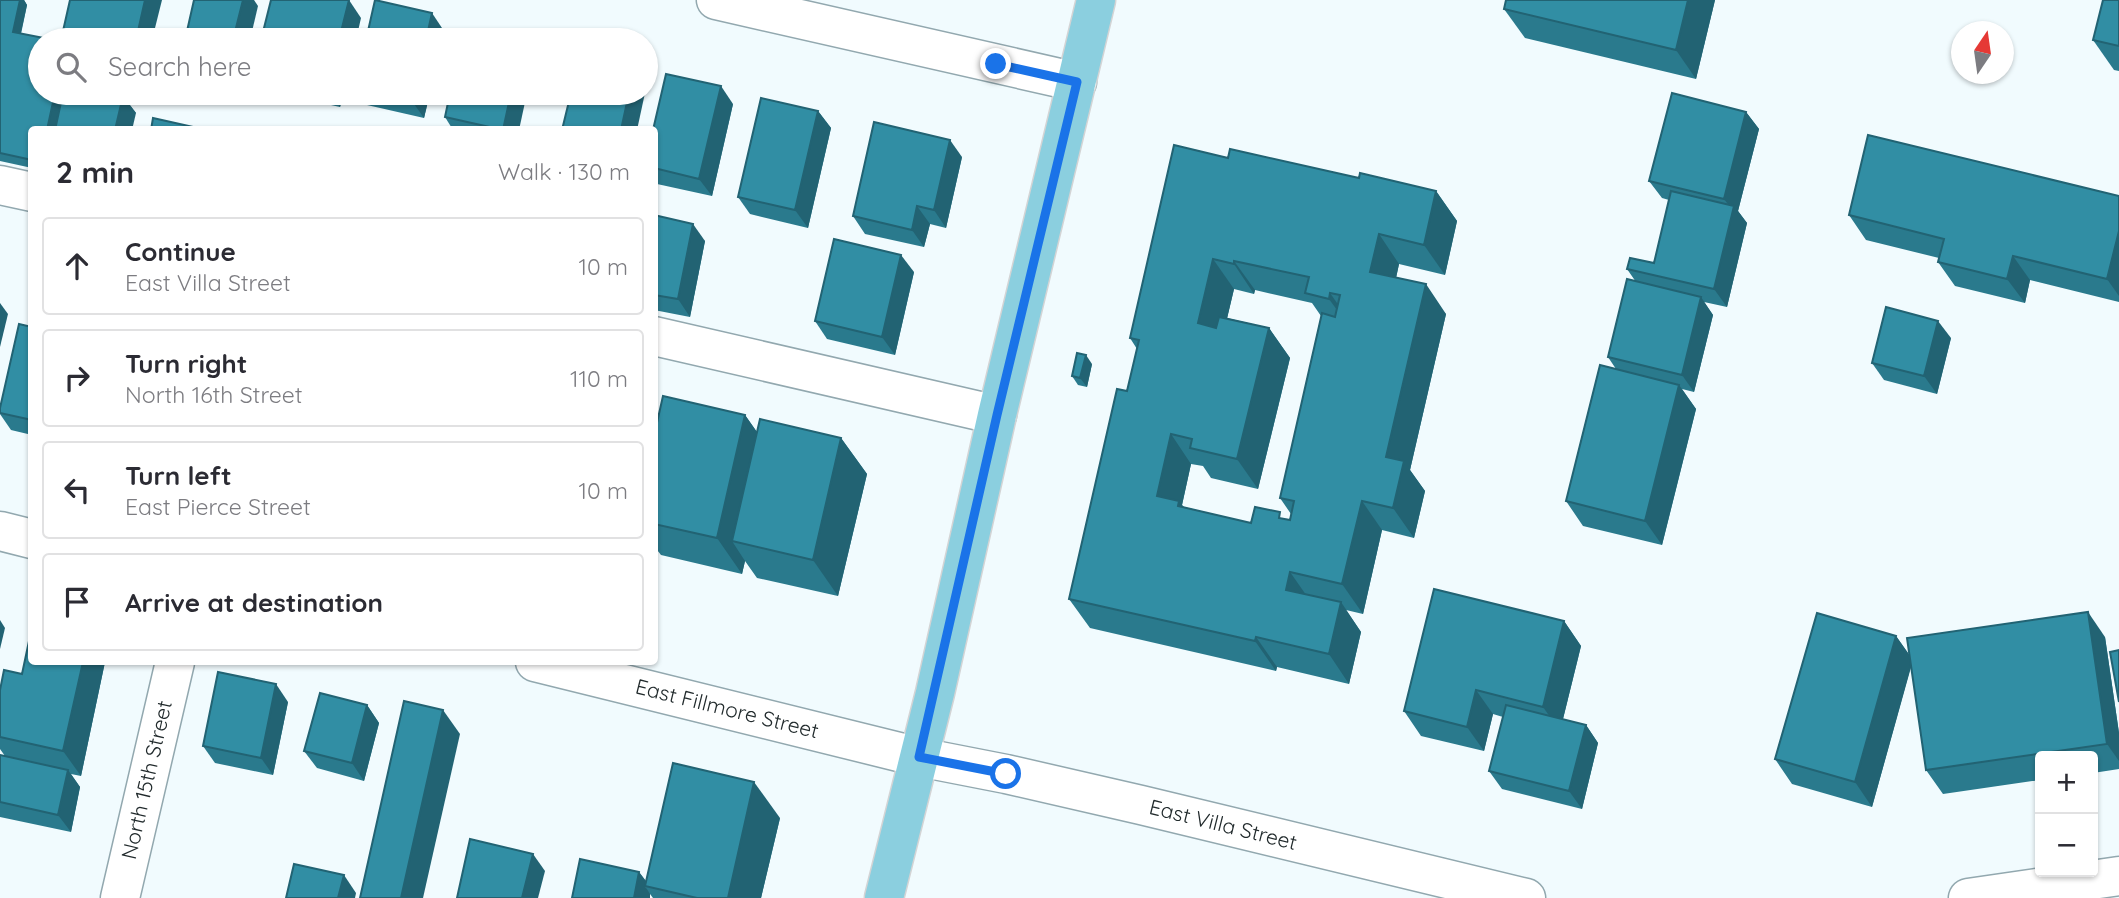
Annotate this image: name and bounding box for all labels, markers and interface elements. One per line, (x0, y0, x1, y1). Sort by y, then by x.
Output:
north arrow (1951, 21, 2014, 84)
search box (28, 28, 658, 105)
icon: search (52, 48, 90, 86)
route end (980, 48, 1011, 79)
text: Search here (108, 50, 252, 83)
text: 2 min (56, 153, 134, 191)
text: Walk · 130 m (498, 157, 630, 186)
text: Continue (125, 235, 236, 268)
icon: ahead (58, 247, 96, 285)
text: 10 m (579, 252, 628, 281)
text: East Villa Street (125, 268, 291, 297)
text: Turn right (125, 347, 247, 380)
icon: right (58, 359, 96, 397)
text: 110 m (570, 364, 628, 393)
text: North 16th Street (125, 380, 303, 409)
text: Turn left (125, 459, 232, 492)
icon: left (58, 471, 96, 509)
text: 10 m (579, 476, 628, 505)
text: East Pierce Street (125, 492, 311, 521)
icon: arrive (58, 583, 96, 621)
text: Arrive at destination (125, 586, 383, 619)
street label: East Fillmore Street (633, 673, 822, 743)
street label: North 15th Street (115, 698, 177, 862)
map controls (2035, 751, 2098, 877)
button: + (2035, 751, 2098, 814)
route start (990, 758, 1021, 789)
street label: East Villa Street (1147, 793, 1300, 855)
button: − (2035, 814, 2098, 877)

